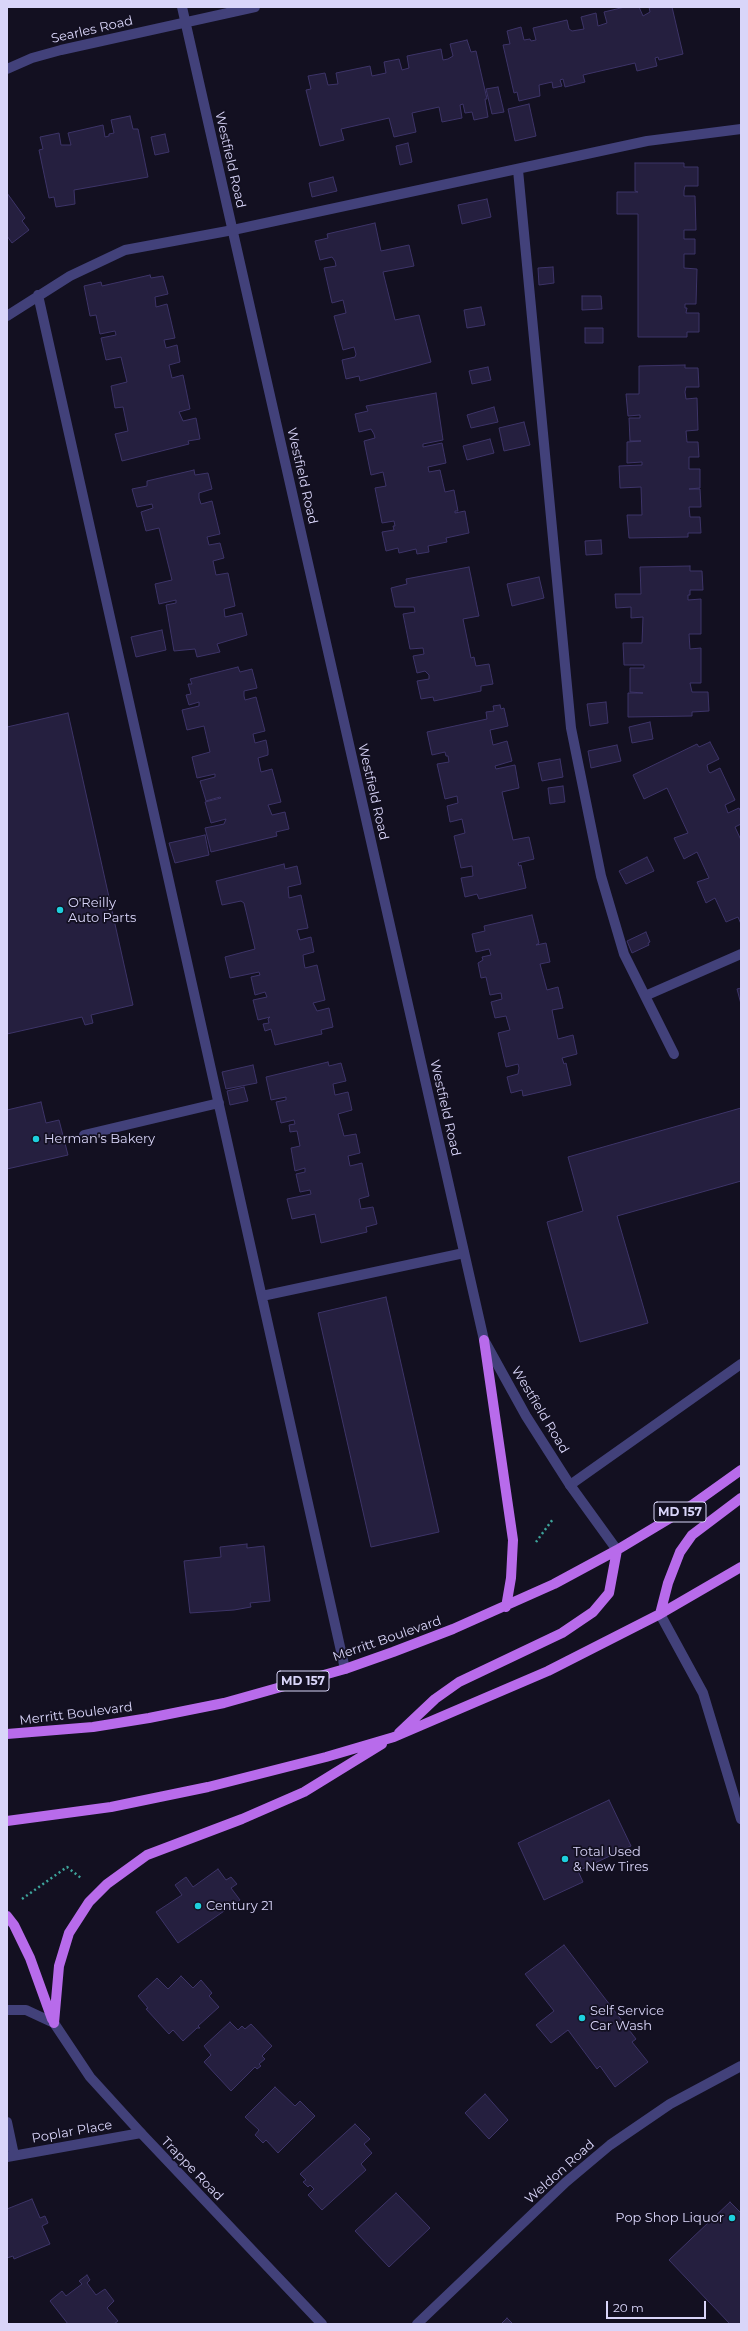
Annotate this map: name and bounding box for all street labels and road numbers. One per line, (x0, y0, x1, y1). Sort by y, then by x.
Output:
street label: Searles Road (50, 13, 134, 47)
street label: Westfield Road (211, 110, 249, 210)
street label: Westfield Road (283, 426, 321, 526)
street label: Westfield Road (354, 742, 392, 842)
street label: Westfield Road (426, 1058, 464, 1158)
street label: Westfield Road (508, 1364, 572, 1456)
road number: MD 157 (654, 1502, 706, 1522)
street label: Merritt Boulevard (331, 1613, 443, 1665)
road number: MD 157 (277, 1671, 329, 1691)
street label: Merritt Boulevard (19, 1699, 133, 1729)
street label: Poplar Place (31, 2117, 113, 2147)
street label: Trappe Road (158, 2134, 226, 2204)
street label: Weldon Road (522, 2137, 598, 2207)

